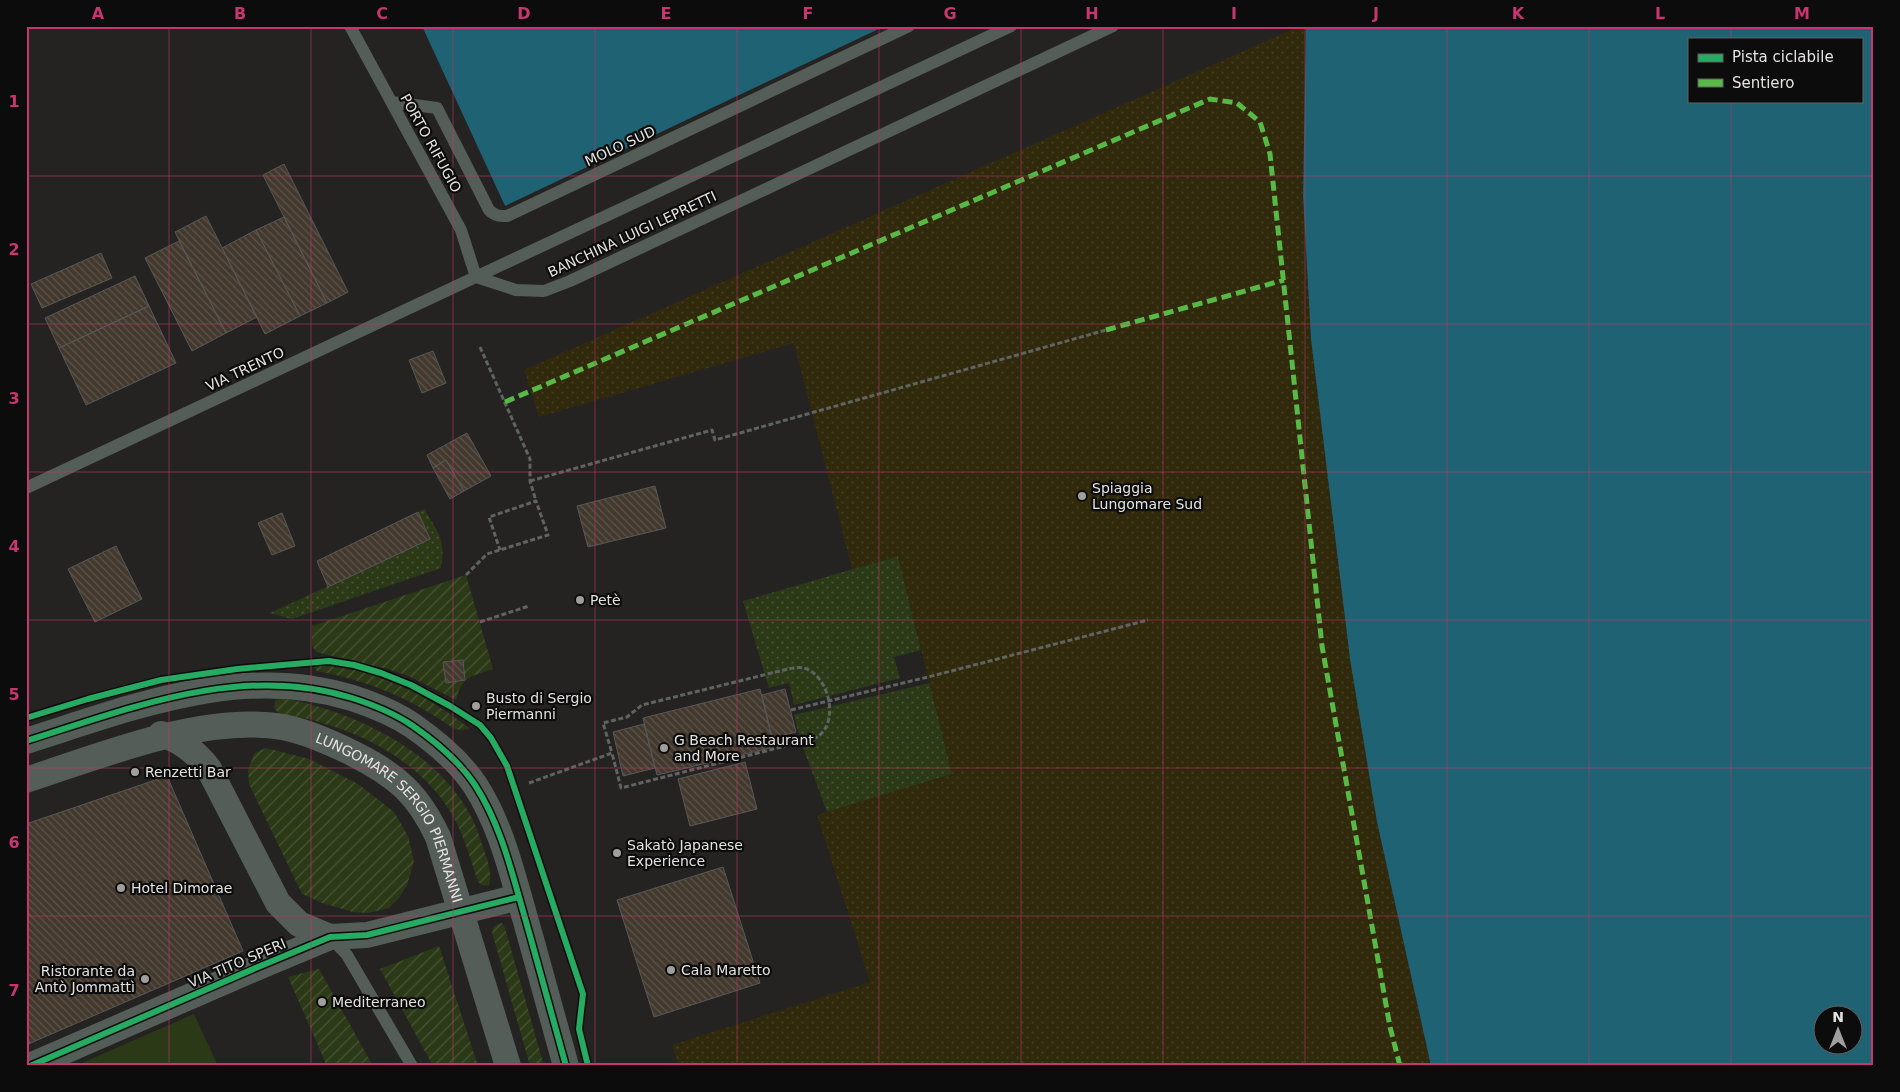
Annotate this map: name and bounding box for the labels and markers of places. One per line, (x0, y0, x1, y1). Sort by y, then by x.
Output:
place label: Spiaggia Lungomare Sud (1092, 480, 1202, 512)
marker: Spiaggia Lungomare Sud (1076, 490, 1088, 502)
place label: Petè (590, 592, 621, 608)
marker: Petè (574, 594, 586, 606)
place label: Busto di Sergio Piermanni (486, 690, 592, 722)
marker: Busto di Sergio Piermanni (470, 700, 482, 712)
place label: G Beach Restaurant and More (674, 732, 814, 764)
marker: G Beach Restaurant and More (658, 742, 670, 754)
place label: Renzetti Bar (145, 764, 231, 780)
marker: Renzetti Bar (129, 766, 141, 778)
place label: Sakatò Japanese Experience (627, 837, 743, 869)
marker: Sakatò Japanese Experience (611, 847, 623, 859)
place label: Hotel Dimorae (131, 880, 232, 896)
marker: Hotel Dimorae (115, 882, 127, 894)
place label: Cala Maretto (681, 962, 771, 978)
place label: Ristorante da Antò Jommattì (35, 963, 135, 995)
marker: Cala Maretto (665, 964, 677, 976)
marker: Ristorante da Antò Jommattì (139, 973, 151, 985)
place label: Mediterraneo (332, 994, 425, 1010)
marker: Mediterraneo (316, 996, 328, 1008)

